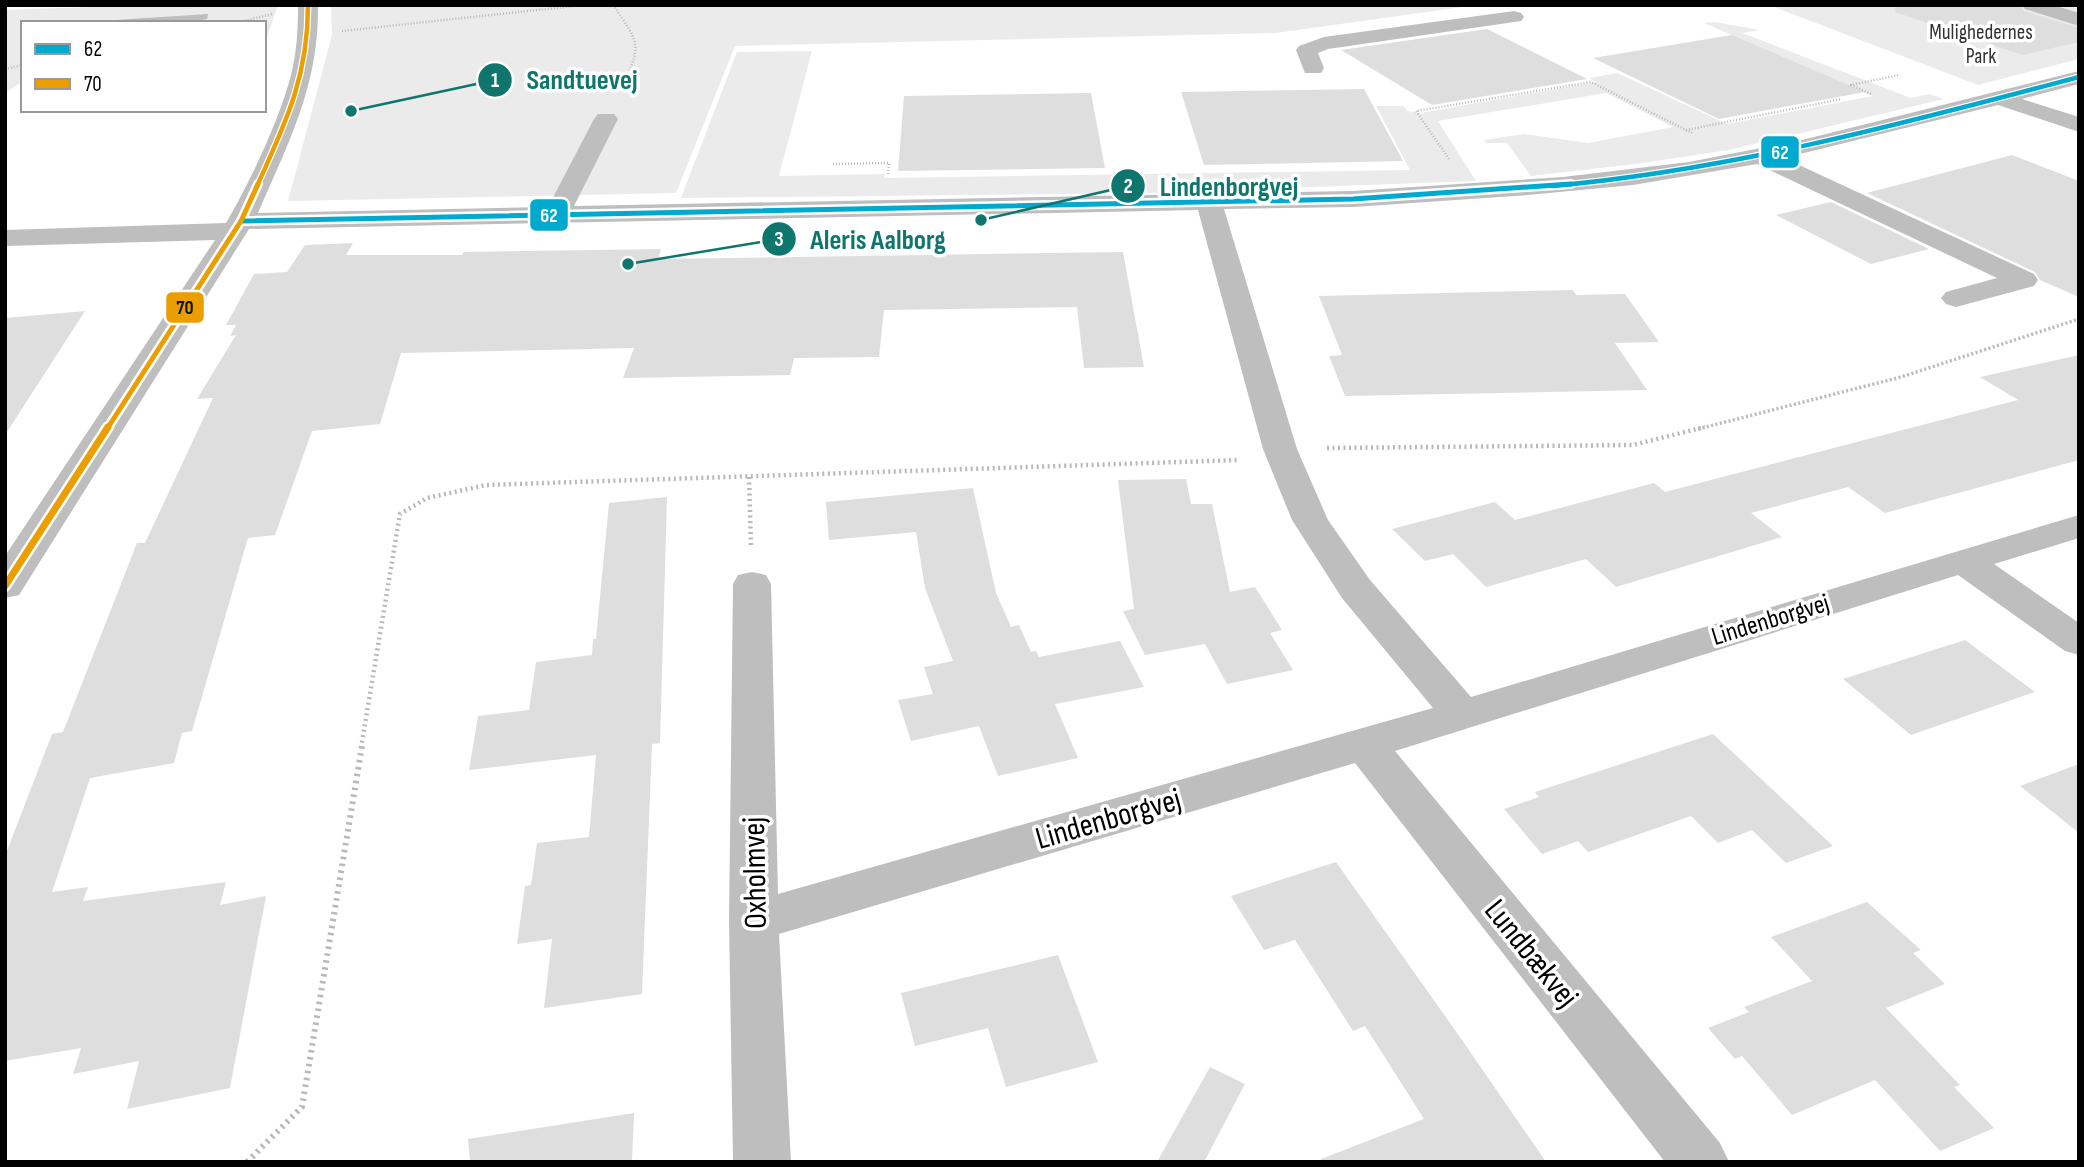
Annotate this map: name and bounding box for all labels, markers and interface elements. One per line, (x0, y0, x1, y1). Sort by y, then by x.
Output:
park label: Mulighedernes Park (1929, 20, 2033, 69)
legend (21, 21, 266, 112)
text: 62 (84, 37, 102, 62)
callout: Sandtuevej (478, 55, 652, 104)
text: Sandtuevej (526, 64, 638, 97)
text: 1 (491, 68, 499, 93)
text: 70 (84, 72, 102, 97)
line badge: 62 (1760, 135, 1800, 169)
text: 62 (1771, 142, 1789, 165)
callout: Lindenborgvej (1111, 162, 1312, 211)
text: Lindenborgvej (1160, 171, 1298, 204)
text: 2 (1123, 174, 1133, 199)
line badge: 62 (529, 198, 569, 232)
text: 62 (540, 205, 558, 228)
callout: Aleris Aalborg (761, 214, 960, 263)
text: Aleris Aalborg (809, 224, 946, 257)
text: 3 (774, 227, 784, 252)
line badge: 70 (165, 291, 205, 324)
text: 70 (176, 297, 194, 320)
street label: Lindenborgvej (1708, 588, 1833, 653)
street label: Lindenborgvej (1031, 780, 1186, 859)
street label: Oxholmvej (735, 817, 776, 929)
street label: Lundbækvej (1476, 892, 1586, 1016)

